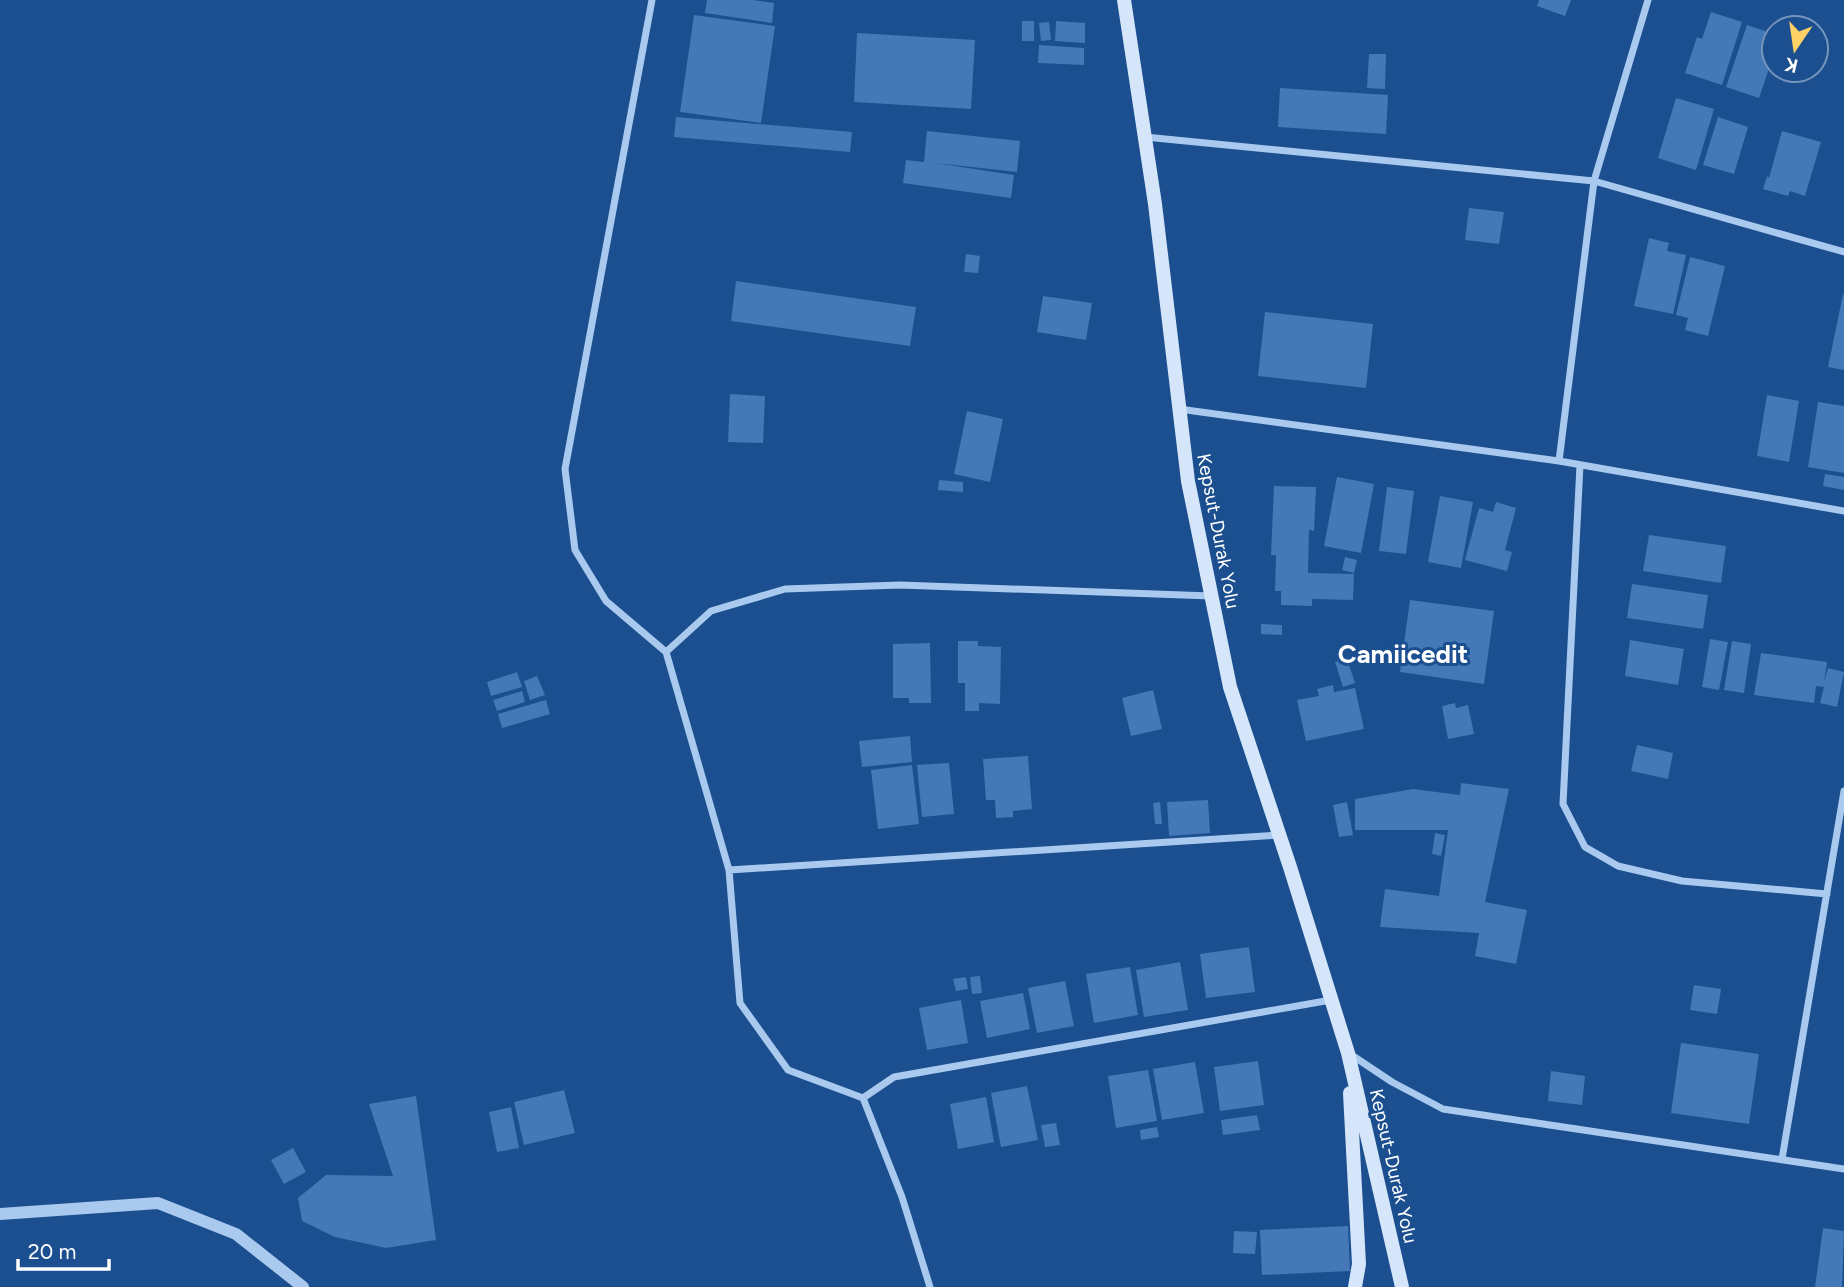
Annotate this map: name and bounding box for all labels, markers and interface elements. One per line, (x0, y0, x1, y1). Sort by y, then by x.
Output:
north arrow (1760, 14, 1830, 84)
text: K (1782, 52, 1800, 78)
street label: Kepsut-Durak Yolu (1192, 452, 1245, 611)
district label: Camiicedit (1338, 638, 1468, 670)
street label: Kepsut-Durak Yolu (1365, 1087, 1422, 1245)
scale bar (18, 1228, 108, 1272)
text: 20 m (28, 1239, 76, 1264)

